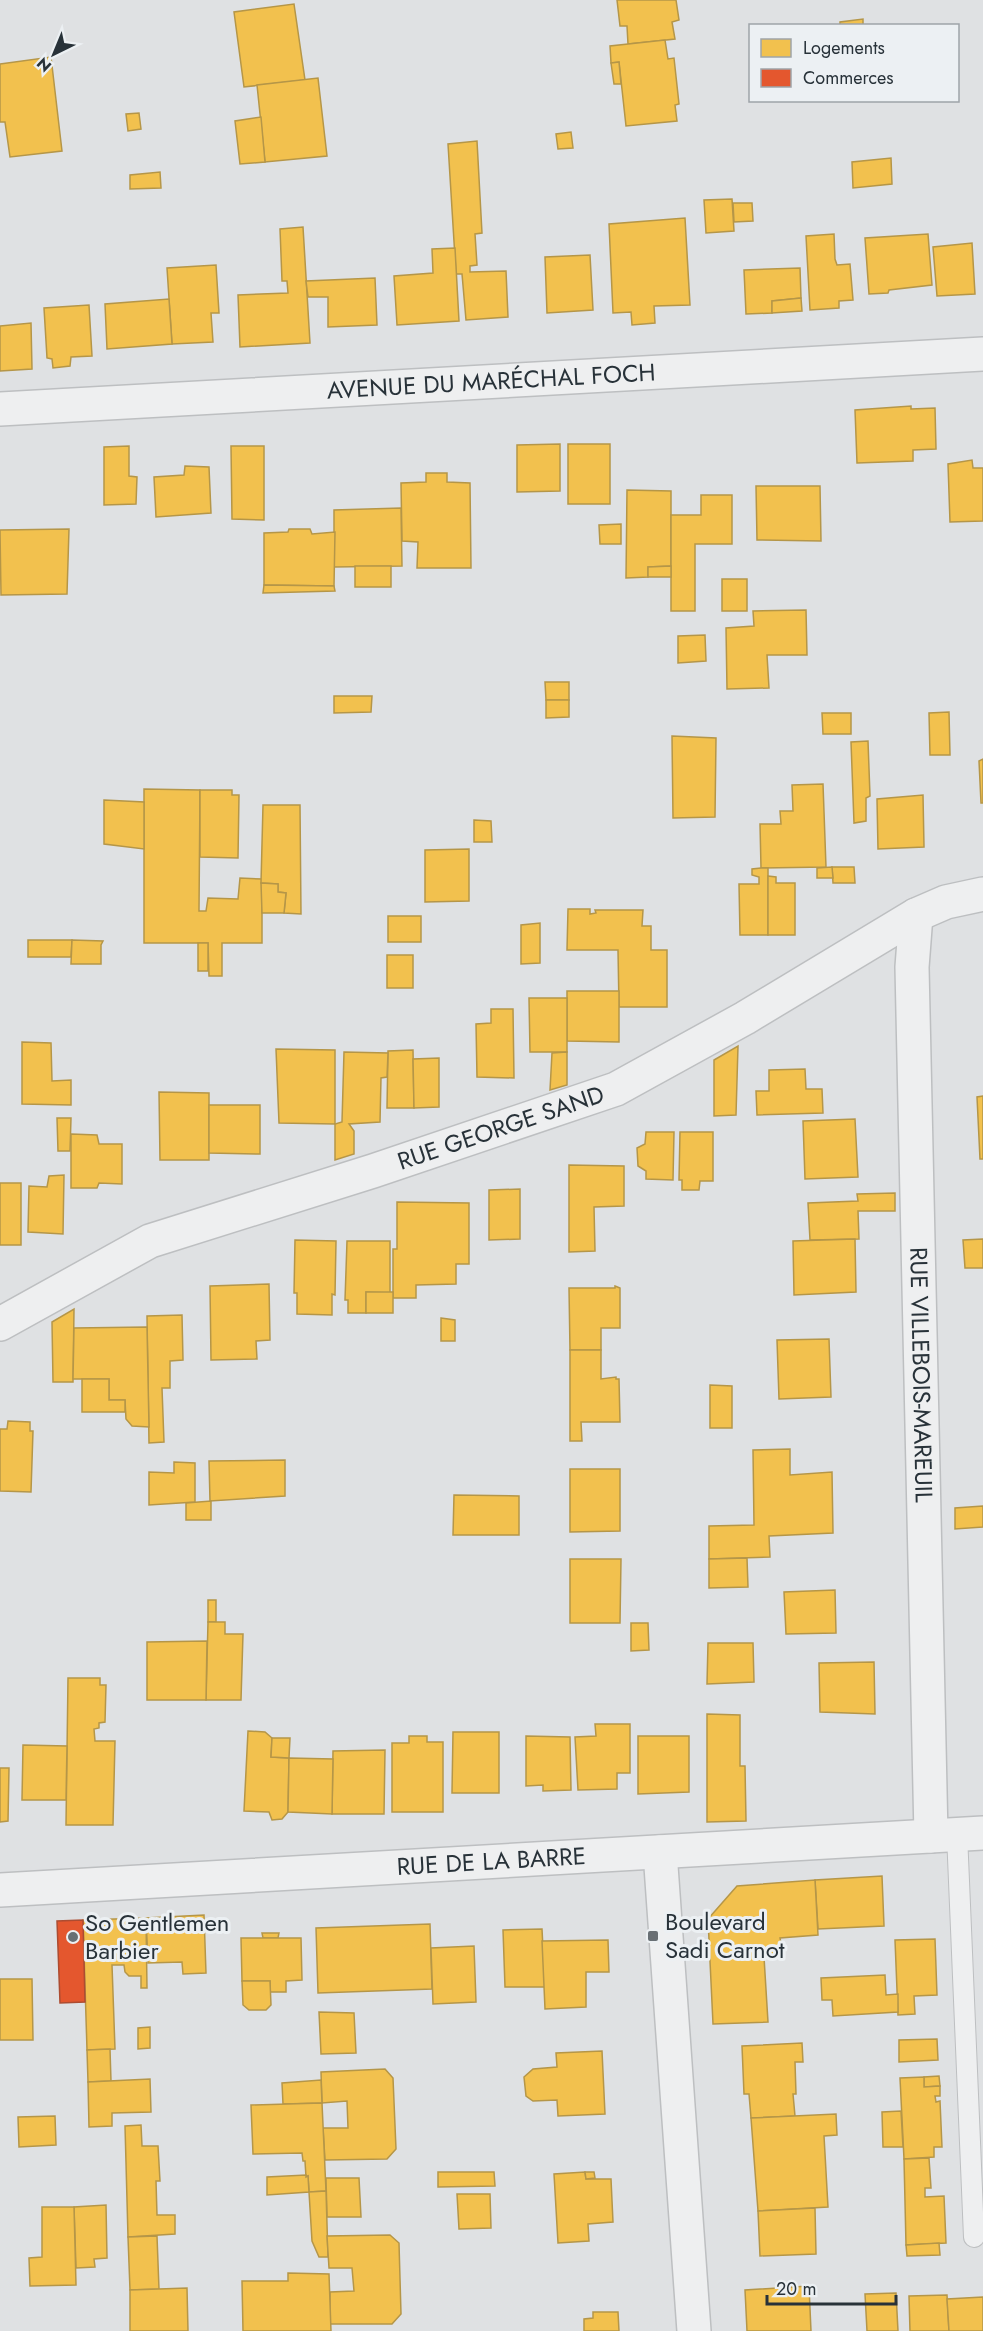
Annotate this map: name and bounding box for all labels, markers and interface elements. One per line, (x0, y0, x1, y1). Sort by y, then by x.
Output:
north arrow (24, 24, 84, 84)
legend (749, 24, 959, 102)
text: Logements (803, 35, 885, 61)
text: N (32, 52, 57, 77)
text: Commerces (803, 65, 894, 91)
street label: AVENUE DU MARÉCHAL FOCH (326, 354, 656, 408)
street label: RUE GEORGE SAND (393, 1076, 609, 1179)
street label: RUE VILLEBOIS-MAREUIL (901, 1247, 942, 1503)
street label: RUE DE LA BARRE (396, 1838, 587, 1884)
place label: Boulevard Sadi Carnot (665, 1904, 785, 1967)
place label: So Gentlemen Barbier (85, 1905, 229, 1968)
marker: Boulevard Sadi Carnot (646, 1929, 660, 1943)
marker: So Gentlemen Barbier (66, 1930, 80, 1944)
scale bar (767, 2268, 896, 2306)
text: 20 m (776, 2276, 816, 2302)

